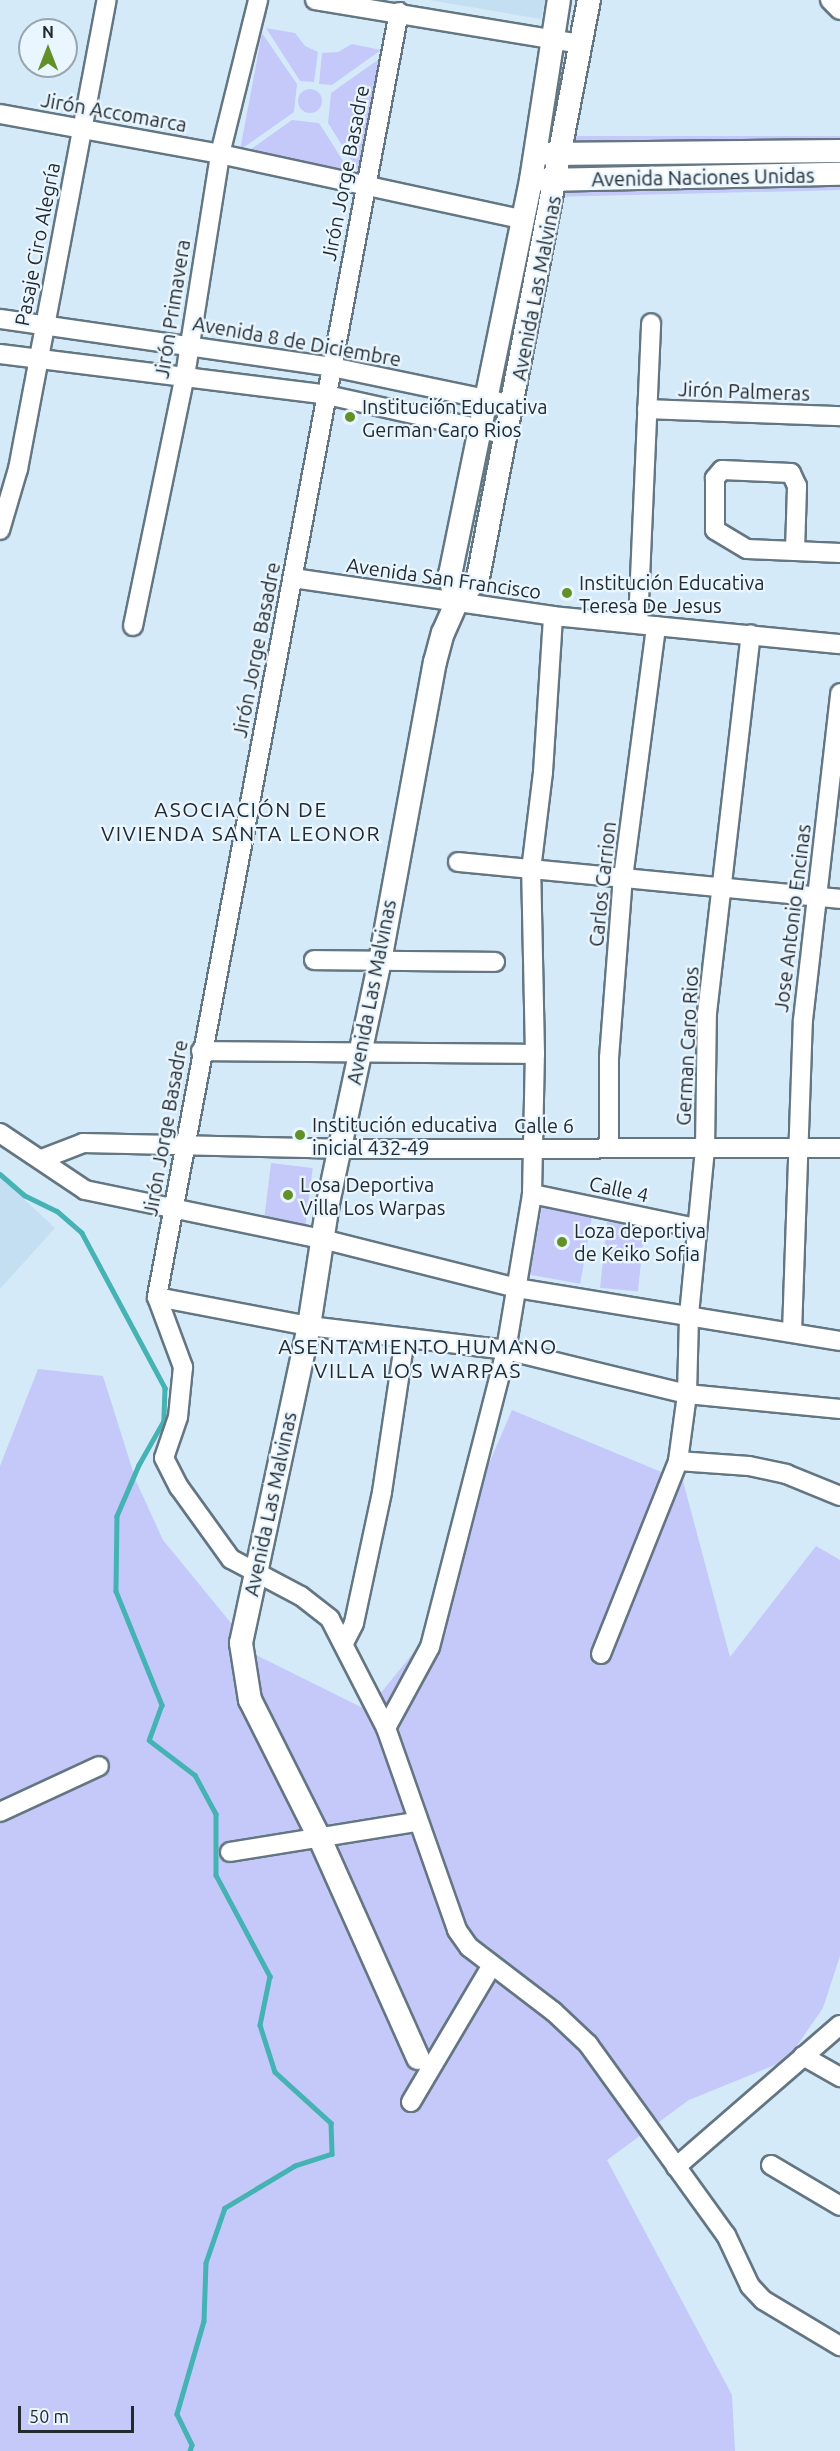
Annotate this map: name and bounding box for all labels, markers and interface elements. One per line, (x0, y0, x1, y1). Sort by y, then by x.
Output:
north arrow (18, 18, 78, 78)
text: N (42, 23, 54, 41)
street label: Jirón Jorge Basadre (316, 83, 374, 263)
street label: Jirón Accomarca (39, 87, 189, 137)
street label: Pasaje Ciro Alegría (9, 160, 65, 328)
street label: Avenida Naciones Unidas (591, 163, 815, 191)
street label: Avenida Las Malvinas (506, 193, 566, 383)
street label: Jirón Primavera (149, 238, 195, 380)
street label: Avenida 8 de Diciembre (191, 311, 403, 371)
street label: Jirón Palmeras (678, 377, 810, 405)
place label: Institución Educativa German Caro Rios (362, 394, 547, 441)
marker: Institución Educativa German Caro Rios (343, 410, 357, 424)
street label: Avenida San Francisco (345, 552, 543, 604)
street label: Jirón Jorge Basadre (227, 560, 285, 740)
place label: Institución Educativa Teresa De Jesus (579, 570, 764, 617)
marker: Institución Educativa Teresa De Jesus (560, 586, 574, 600)
district label: ASOCIACIÓN DE VIVIENDA SANTA LEONOR (101, 796, 381, 846)
street label: Carlos Carrion (583, 820, 621, 948)
street label: Jose Antonio Encinas (769, 822, 815, 1014)
street label: Avenida Las Malvinas (341, 897, 401, 1087)
street label: German Caro Rios (671, 966, 703, 1126)
street label: Jirón Jorge Basadre (138, 1038, 192, 1218)
place label: Institución educativa inicial 432-49 (312, 1112, 497, 1159)
street label: Calle 6 (514, 1113, 574, 1137)
marker: Institución educativa inicial 432-49 (293, 1128, 307, 1142)
street label: Calle 4 (587, 1171, 651, 1207)
place label: Losa Deportiva Villa Los Warpas (300, 1172, 445, 1219)
marker: Losa Deportiva Villa Los Warpas (281, 1188, 295, 1202)
place label: Loza deportiva de Keiko Sofia (574, 1218, 706, 1265)
marker: Loza deportiva de Keiko Sofia (555, 1235, 569, 1249)
district label: ASENTAMIENTO HUMANO VILLA LOS WARPAS (278, 1333, 558, 1383)
street label: Avenida Las Malvinas (239, 1410, 301, 1598)
scale bar (21, 2394, 136, 2432)
text: 50 m (29, 2406, 69, 2426)

